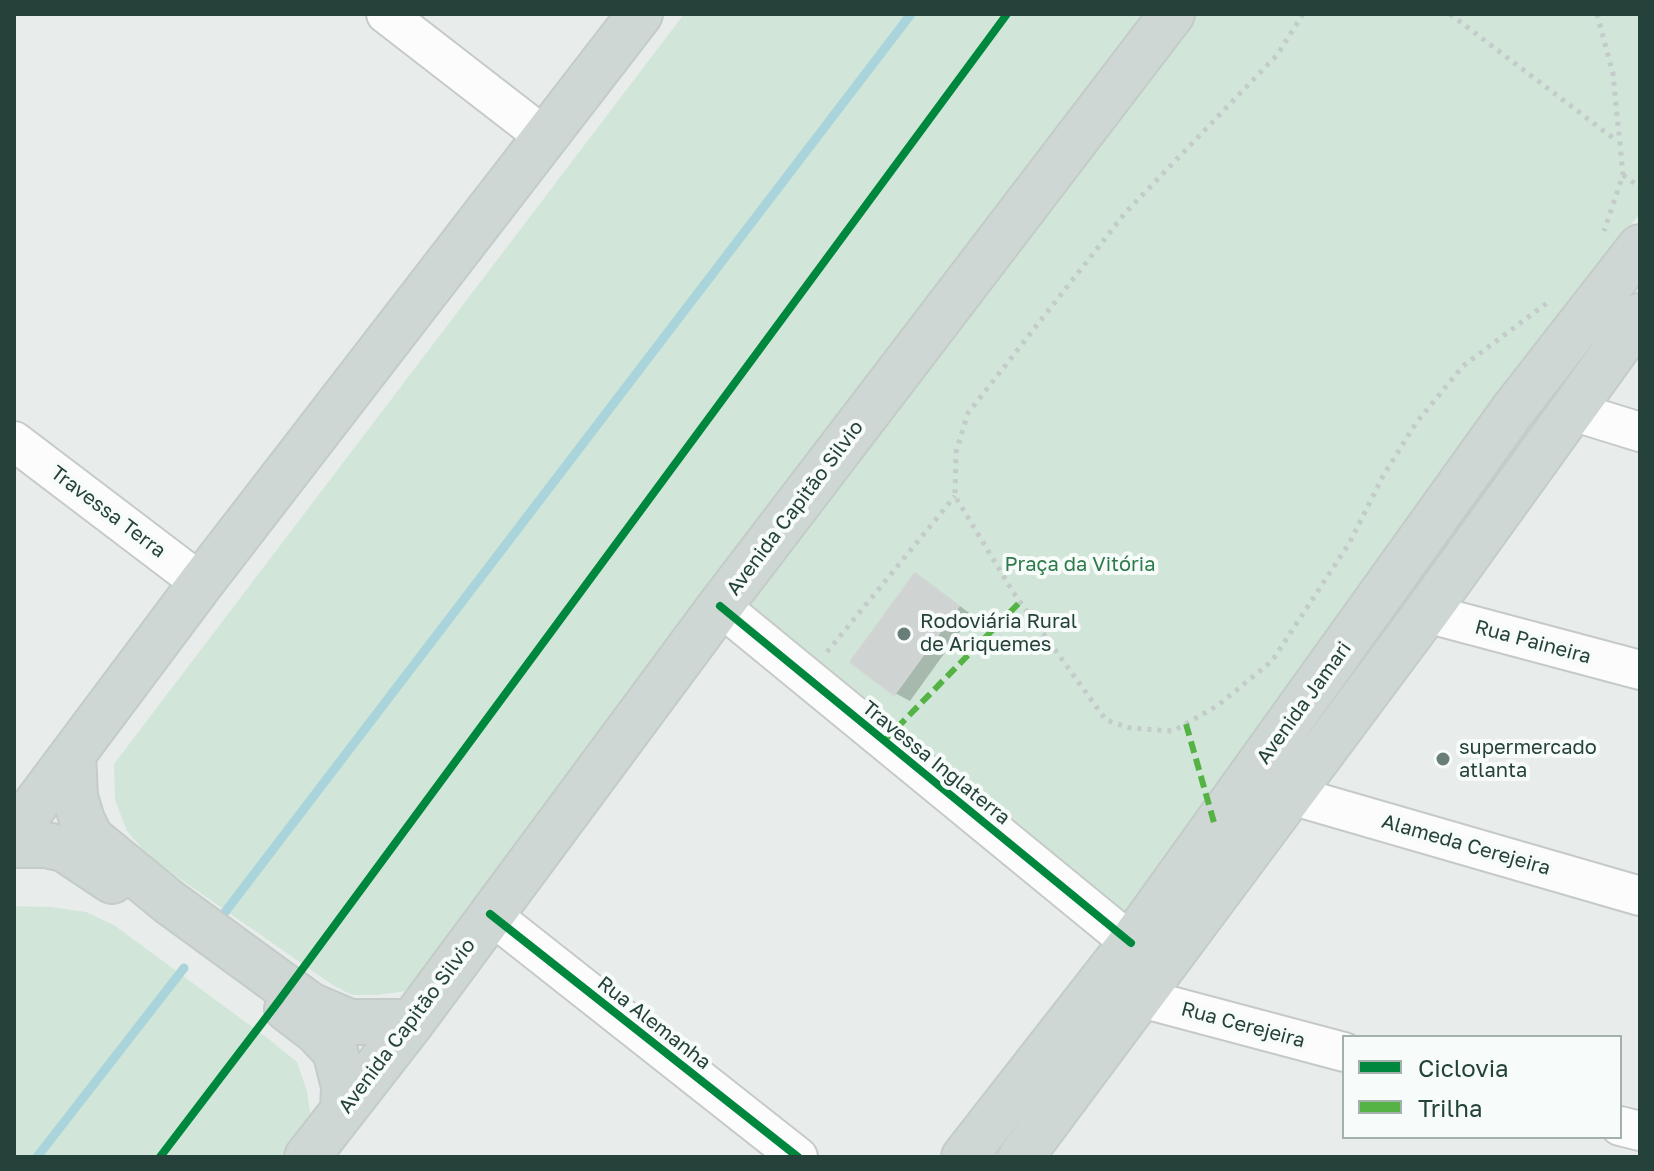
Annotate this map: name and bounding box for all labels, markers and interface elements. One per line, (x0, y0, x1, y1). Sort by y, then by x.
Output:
street label: Avenida Capitão Silvio (721, 416, 869, 600)
street label: Travessa Terra (46, 461, 170, 563)
park label: Praça da Vitória (1004, 553, 1156, 577)
place label: Rodoviária Rural de Ariquemes (920, 610, 1077, 657)
street label: Rua Paineira (1472, 615, 1594, 669)
marker: Rodoviária Rural de Ariquemes (895, 625, 913, 643)
street label: Avenida Jamari (1252, 637, 1356, 769)
street label: Travessa Inglaterra (857, 696, 1015, 830)
place label: supermercado atlanta (1459, 736, 1597, 783)
marker: supermercado atlanta (1434, 750, 1452, 768)
street label: Alameda Cerejeira (1379, 809, 1553, 881)
street label: Avenida Capitão Silvio (333, 934, 481, 1118)
street label: Rua Alemanha (593, 971, 715, 1075)
street label: Rua Cerejeira (1178, 997, 1308, 1053)
legend (1342, 1035, 1622, 1139)
text: Ciclovia (1418, 1053, 1509, 1082)
text: Trilha (1418, 1093, 1483, 1122)

